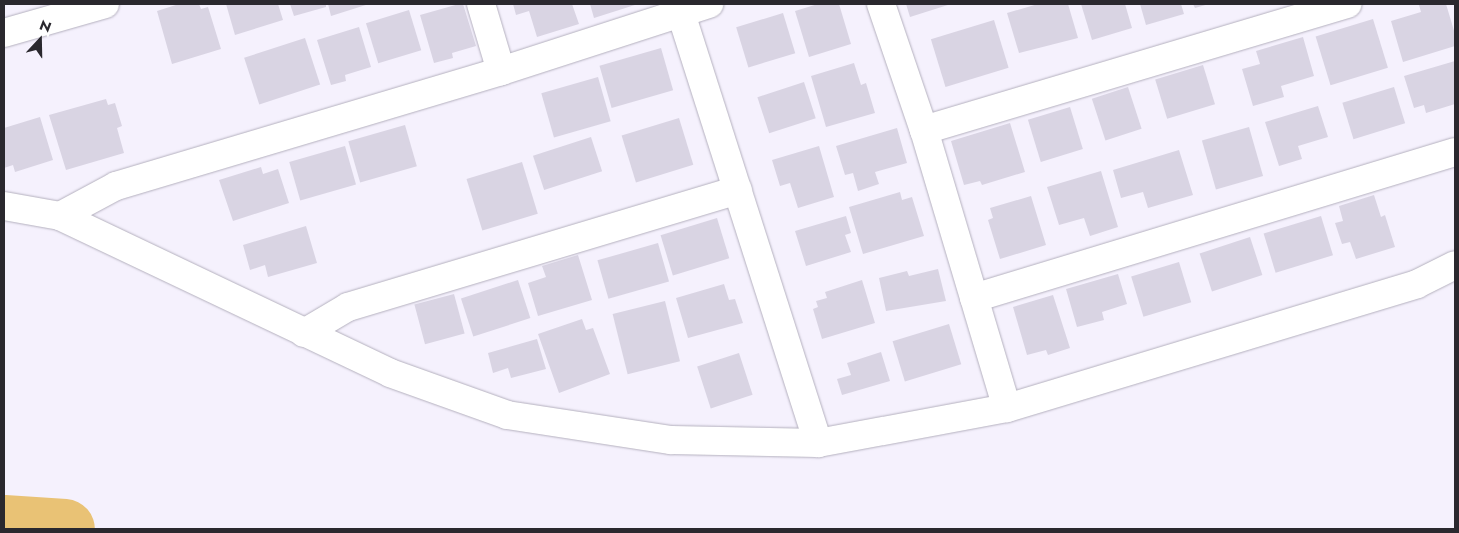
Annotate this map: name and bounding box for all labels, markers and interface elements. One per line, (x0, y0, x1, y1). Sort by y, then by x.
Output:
north arrow (15, 15, 65, 65)
text: N (37, 15, 54, 37)

